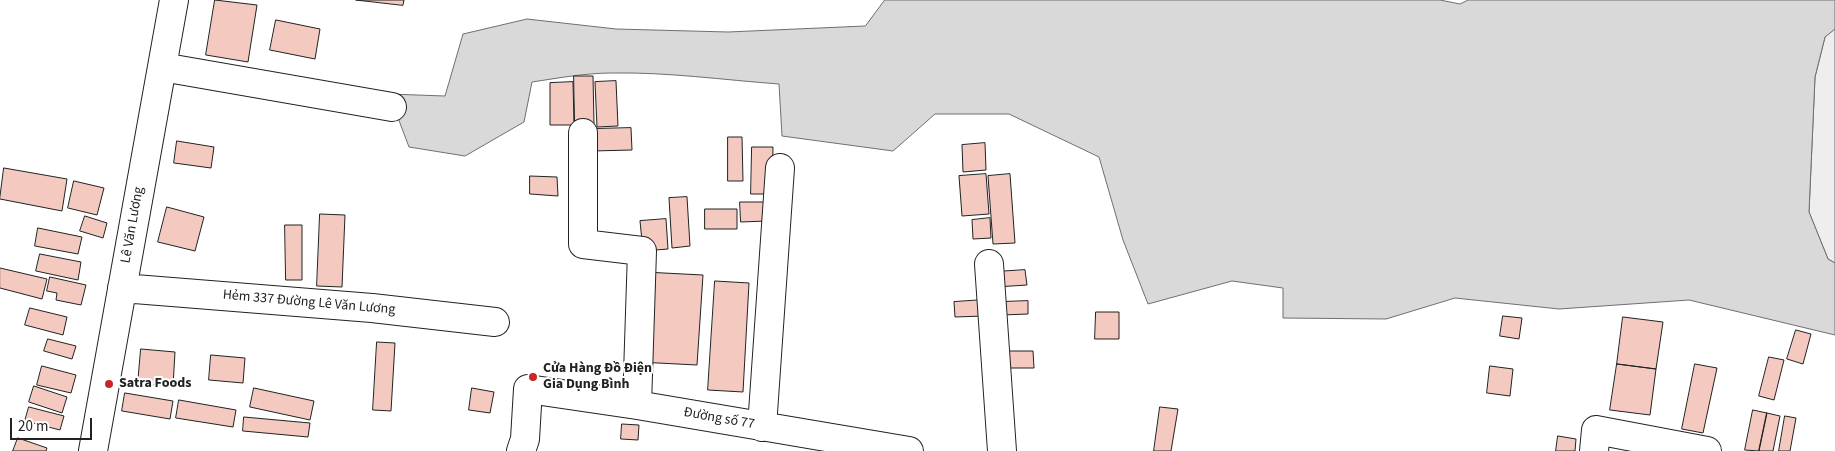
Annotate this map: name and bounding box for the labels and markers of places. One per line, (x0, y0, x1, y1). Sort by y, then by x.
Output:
place label: Cửa Hàng Đồ Điện Gia Dụng Bình (543, 361, 652, 394)
marker: Cửa Hàng Đồ Điện Gia Dụng Bình (527, 371, 539, 383)
place label: Satra Foods (119, 376, 191, 392)
marker: Satra Foods (103, 378, 115, 390)

